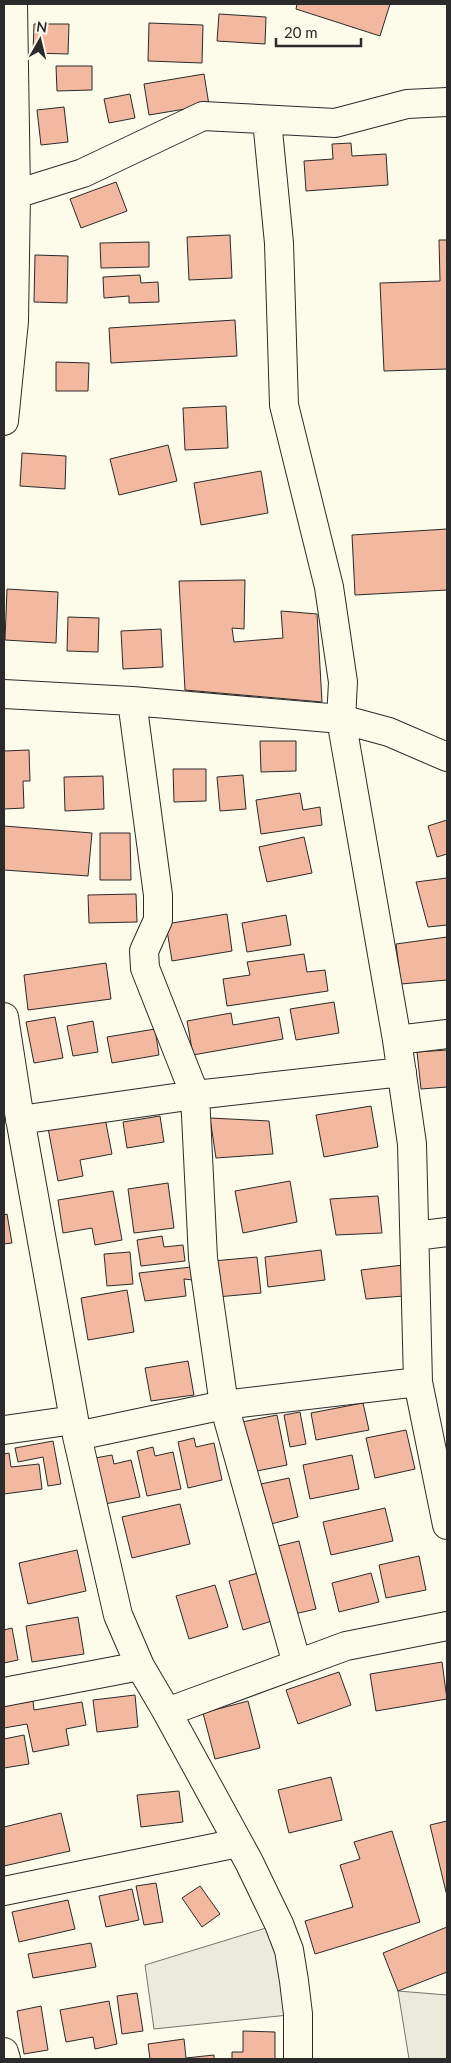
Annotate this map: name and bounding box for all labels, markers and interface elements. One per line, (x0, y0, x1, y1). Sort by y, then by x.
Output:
north arrow (15, 15, 65, 65)
scale bar (276, 15, 361, 47)
text: N (35, 17, 48, 36)
text: 20 m (284, 23, 318, 41)

